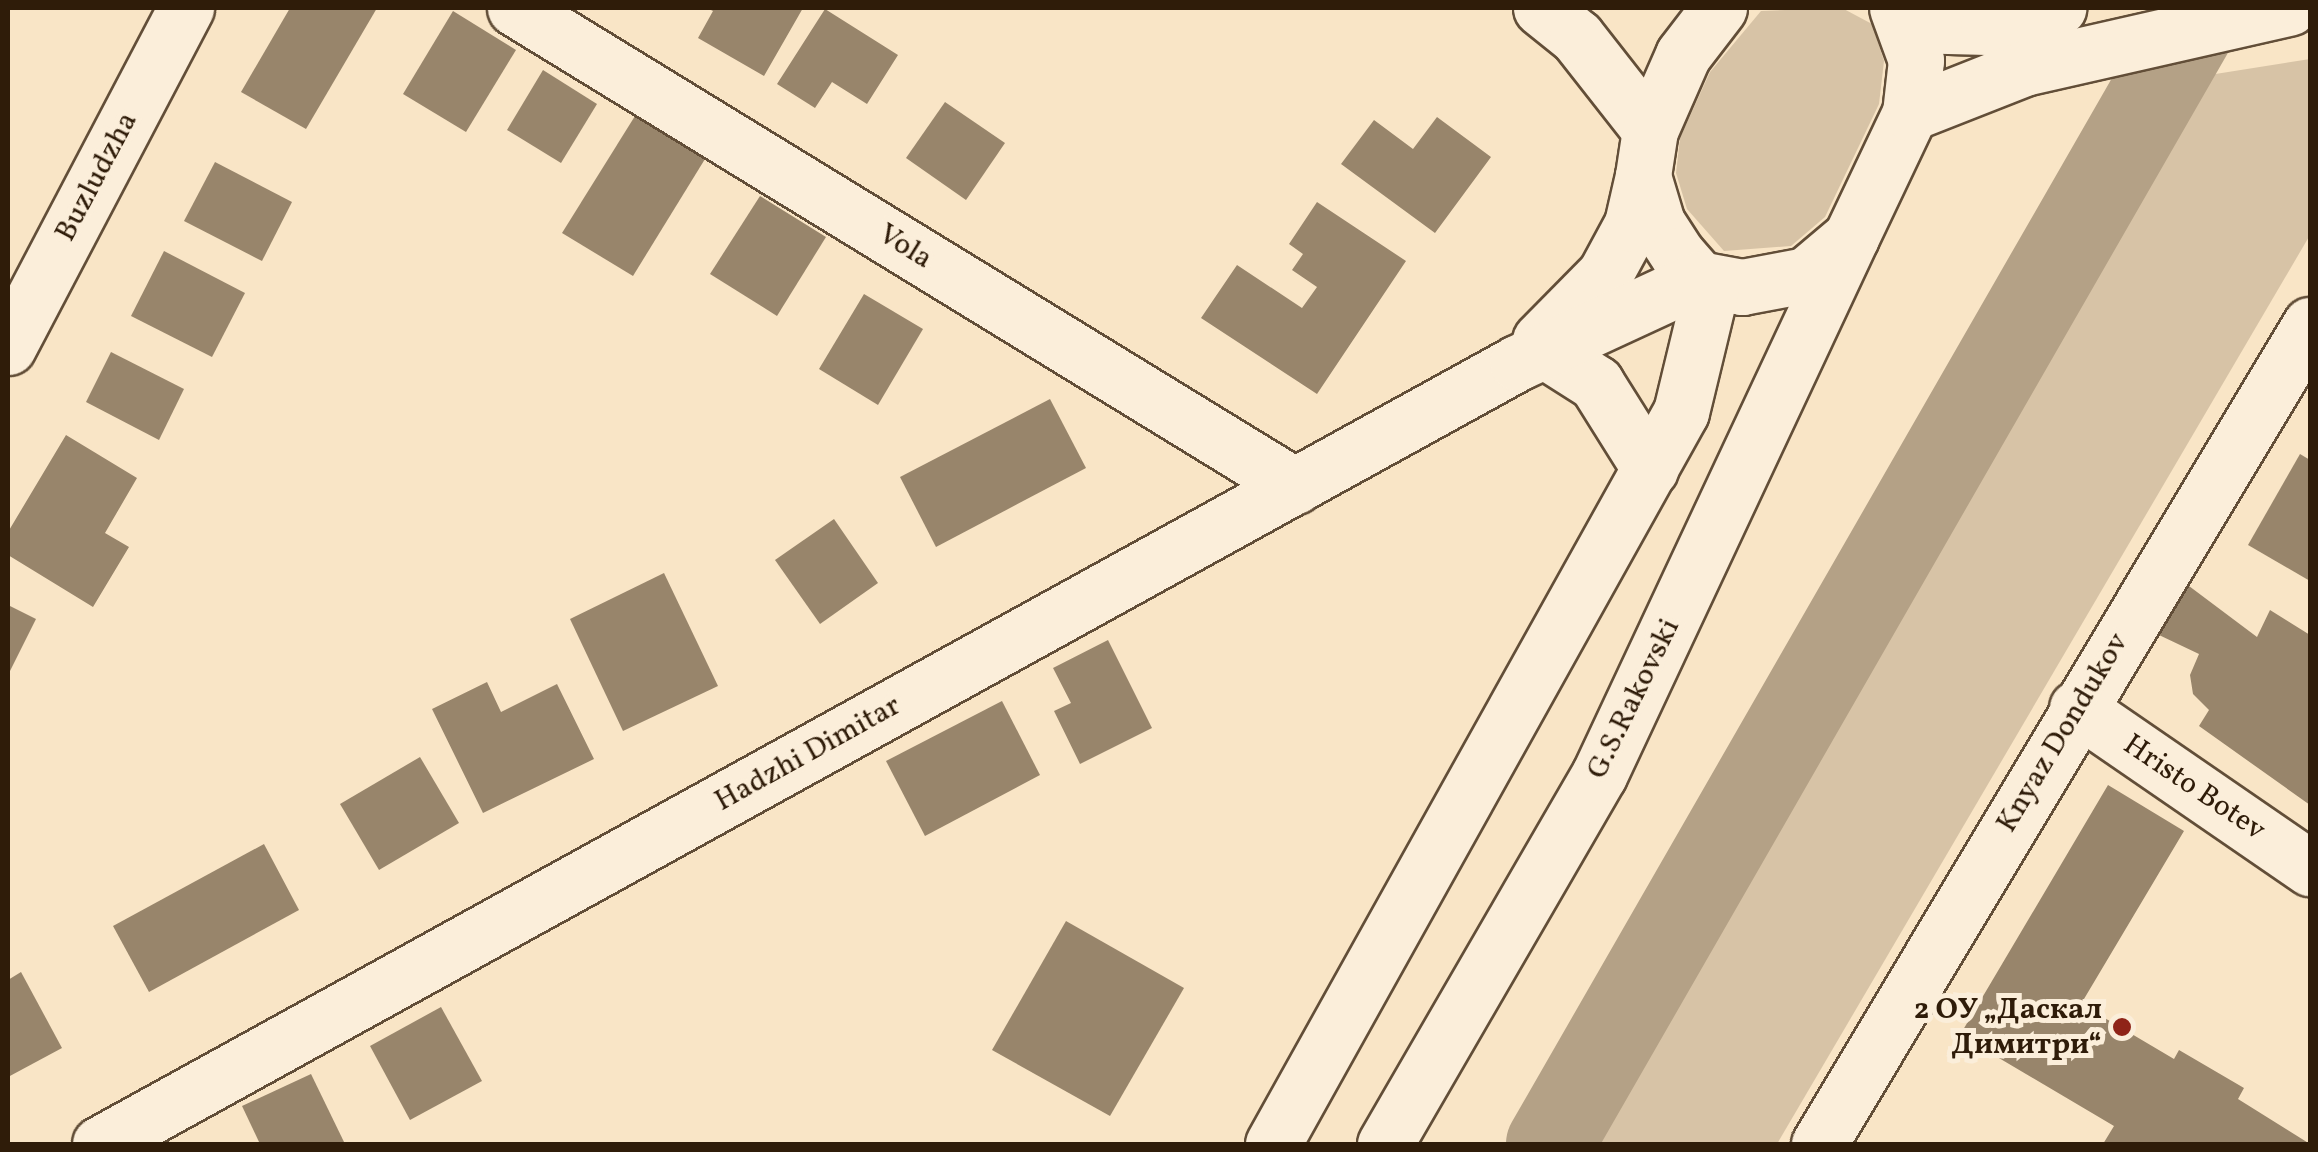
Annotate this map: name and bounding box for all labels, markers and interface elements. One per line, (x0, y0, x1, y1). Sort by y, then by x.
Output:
street label: Buzludzha (48, 106, 146, 248)
street label: Vola (871, 217, 939, 277)
street label: G.S.Rakovski (1580, 613, 1688, 785)
street label: Knyaz Dondukov (1989, 627, 2137, 839)
street label: Hadzhi Dimitar (709, 688, 907, 820)
street label: Hristo Botev (2116, 727, 2272, 849)
place label: 2 ОУ „Даскал Димитри“ (1913, 992, 2102, 1062)
marker: 2 ОУ „Даскал Димитри“ (2111, 1016, 2133, 1038)

